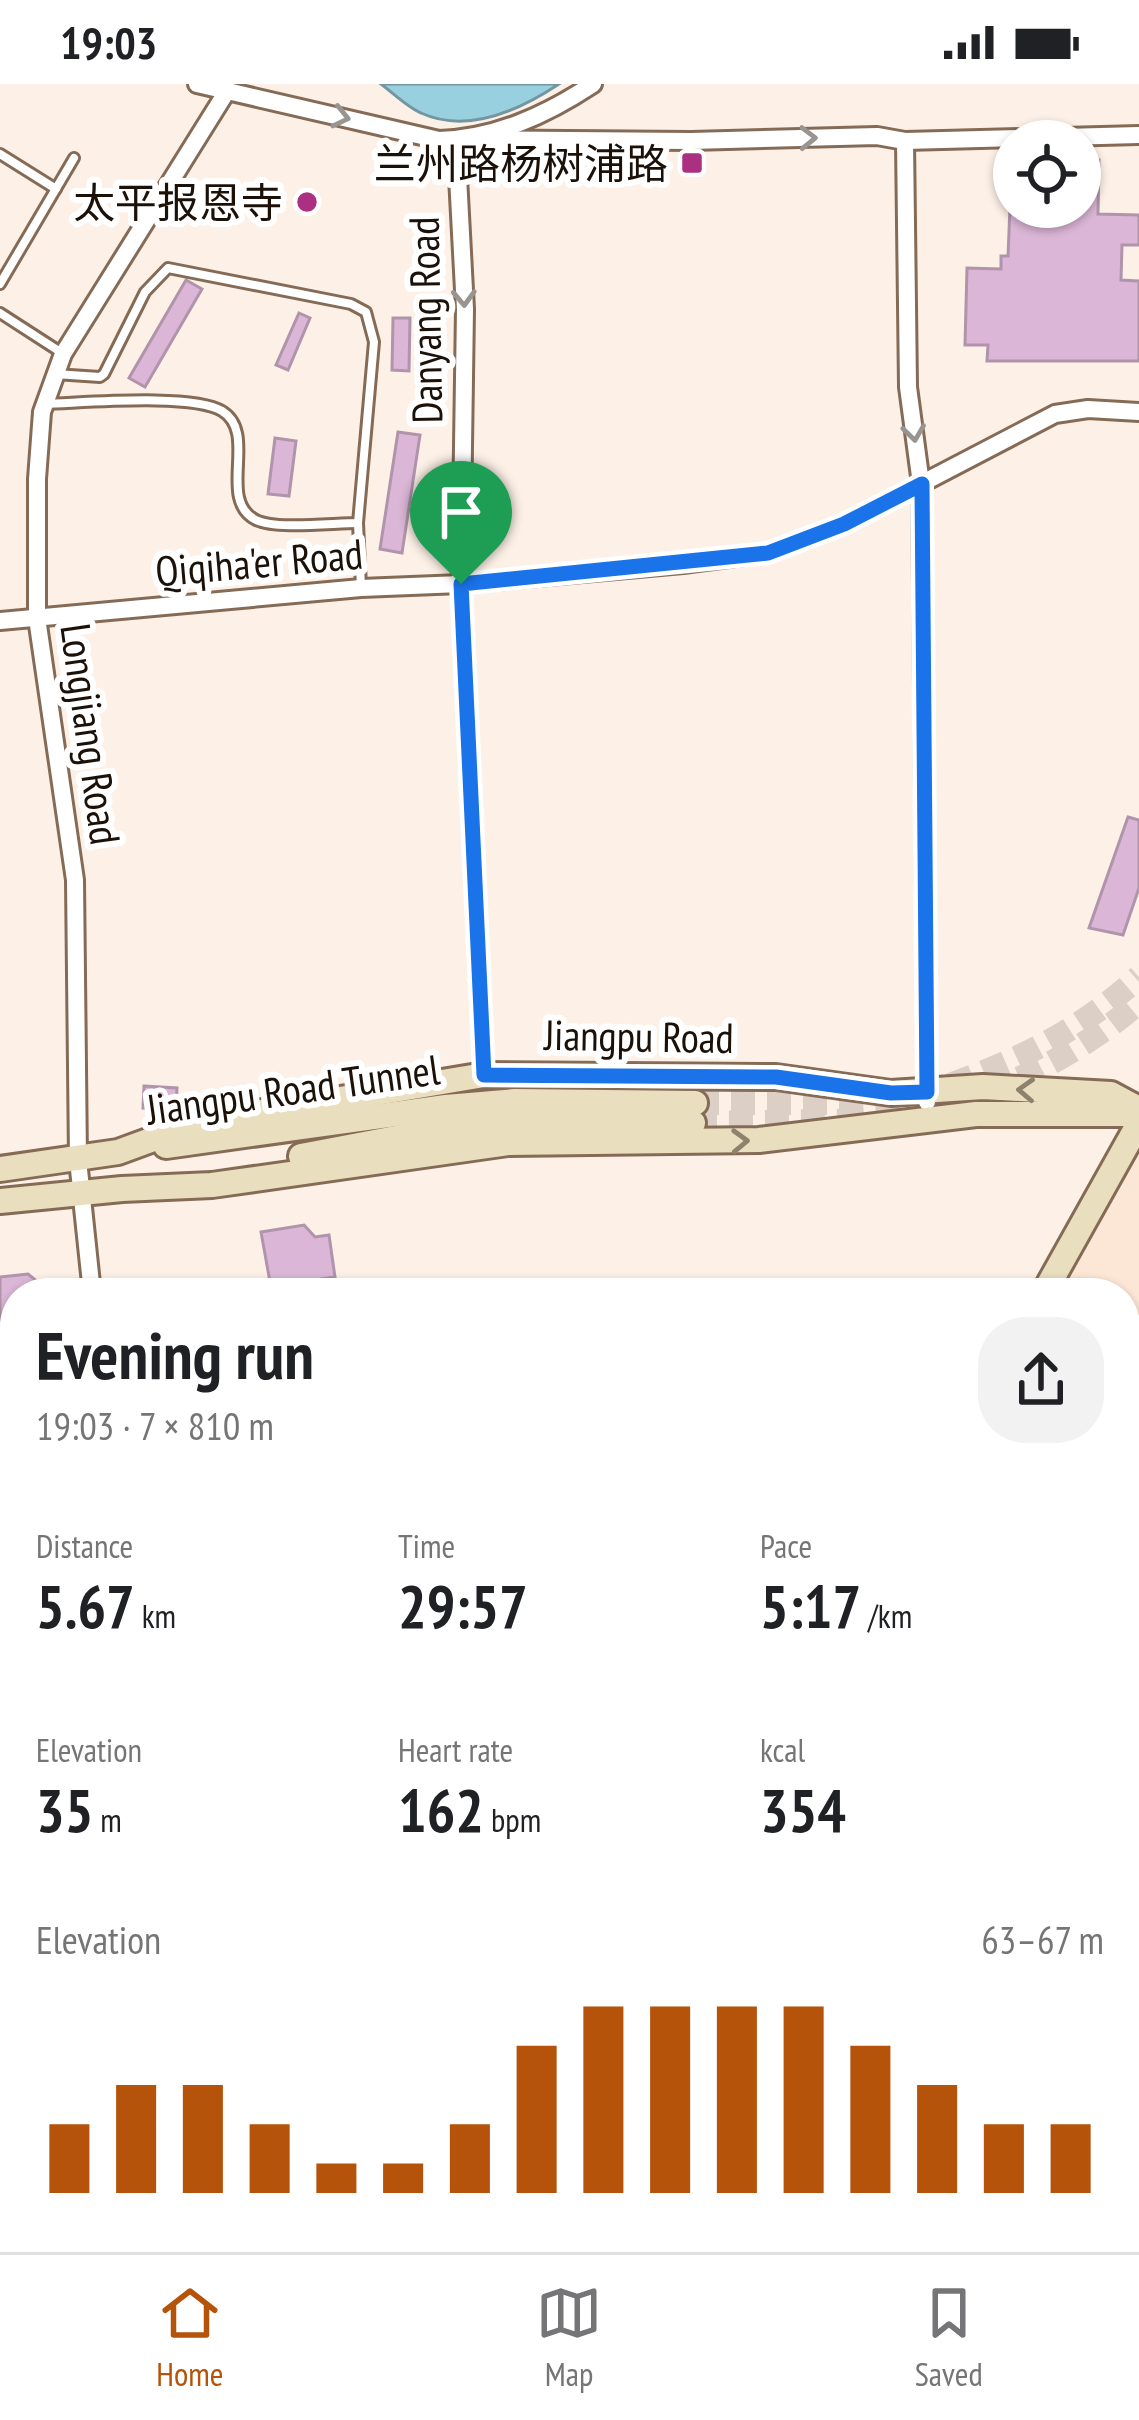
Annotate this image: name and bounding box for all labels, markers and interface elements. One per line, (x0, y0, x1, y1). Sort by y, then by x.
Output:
text: 19:03 (60, 13, 157, 71)
one-way arrow (331, 103, 351, 128)
map controls (993, 120, 1101, 228)
button: locate (993, 120, 1101, 228)
one-way arrow (799, 125, 818, 151)
place label: 兰州路杨树浦路 (374, 136, 668, 191)
marker: 兰州路杨树浦路 (679, 150, 705, 176)
place label: 太平报恩寺 (73, 175, 283, 230)
marker: 太平报恩寺 (294, 189, 320, 215)
street label: Danyang Road (396, 216, 454, 424)
one-way arrow (451, 289, 477, 308)
one-way arrow (901, 423, 927, 443)
pin (410, 461, 512, 584)
icon: arrive (428, 479, 494, 545)
street label: Qiqiha'er Road (153, 526, 365, 598)
street label: Longjiang Road (48, 620, 134, 848)
street label: Jiangpu Road (542, 1007, 734, 1065)
street label: Jiangpu Road Tunnel (141, 1041, 443, 1137)
one-way arrow (1016, 1077, 1035, 1103)
one-way arrow (731, 1128, 750, 1154)
text: Evening run (36, 1312, 314, 1397)
button: share (978, 1317, 1104, 1443)
text: 19:03 · 7 × 810 m (36, 1400, 274, 1451)
text: Distance (36, 1524, 133, 1567)
text: Time (398, 1524, 455, 1567)
text: Pace (760, 1524, 812, 1567)
text: 5.67 (36, 1567, 135, 1645)
text: 29:57 (398, 1567, 528, 1645)
text: 5:17 (760, 1567, 861, 1645)
text: km (135, 1594, 176, 1637)
text: /km (861, 1594, 912, 1637)
text: Elevation (36, 1728, 142, 1771)
text: Heart rate (398, 1728, 513, 1771)
text: kcal (760, 1728, 805, 1771)
text: 35 (36, 1771, 93, 1849)
text: 162 (398, 1771, 484, 1849)
text: 354 (760, 1771, 846, 1849)
text: m (93, 1798, 122, 1841)
text: bpm (484, 1798, 541, 1841)
text: Elevation (36, 1914, 161, 1965)
text: 63–67 m (981, 1914, 1104, 1965)
tab: Home (156, 2280, 223, 2395)
tab: Map (536, 2280, 602, 2395)
tab: Saved (915, 2280, 983, 2395)

